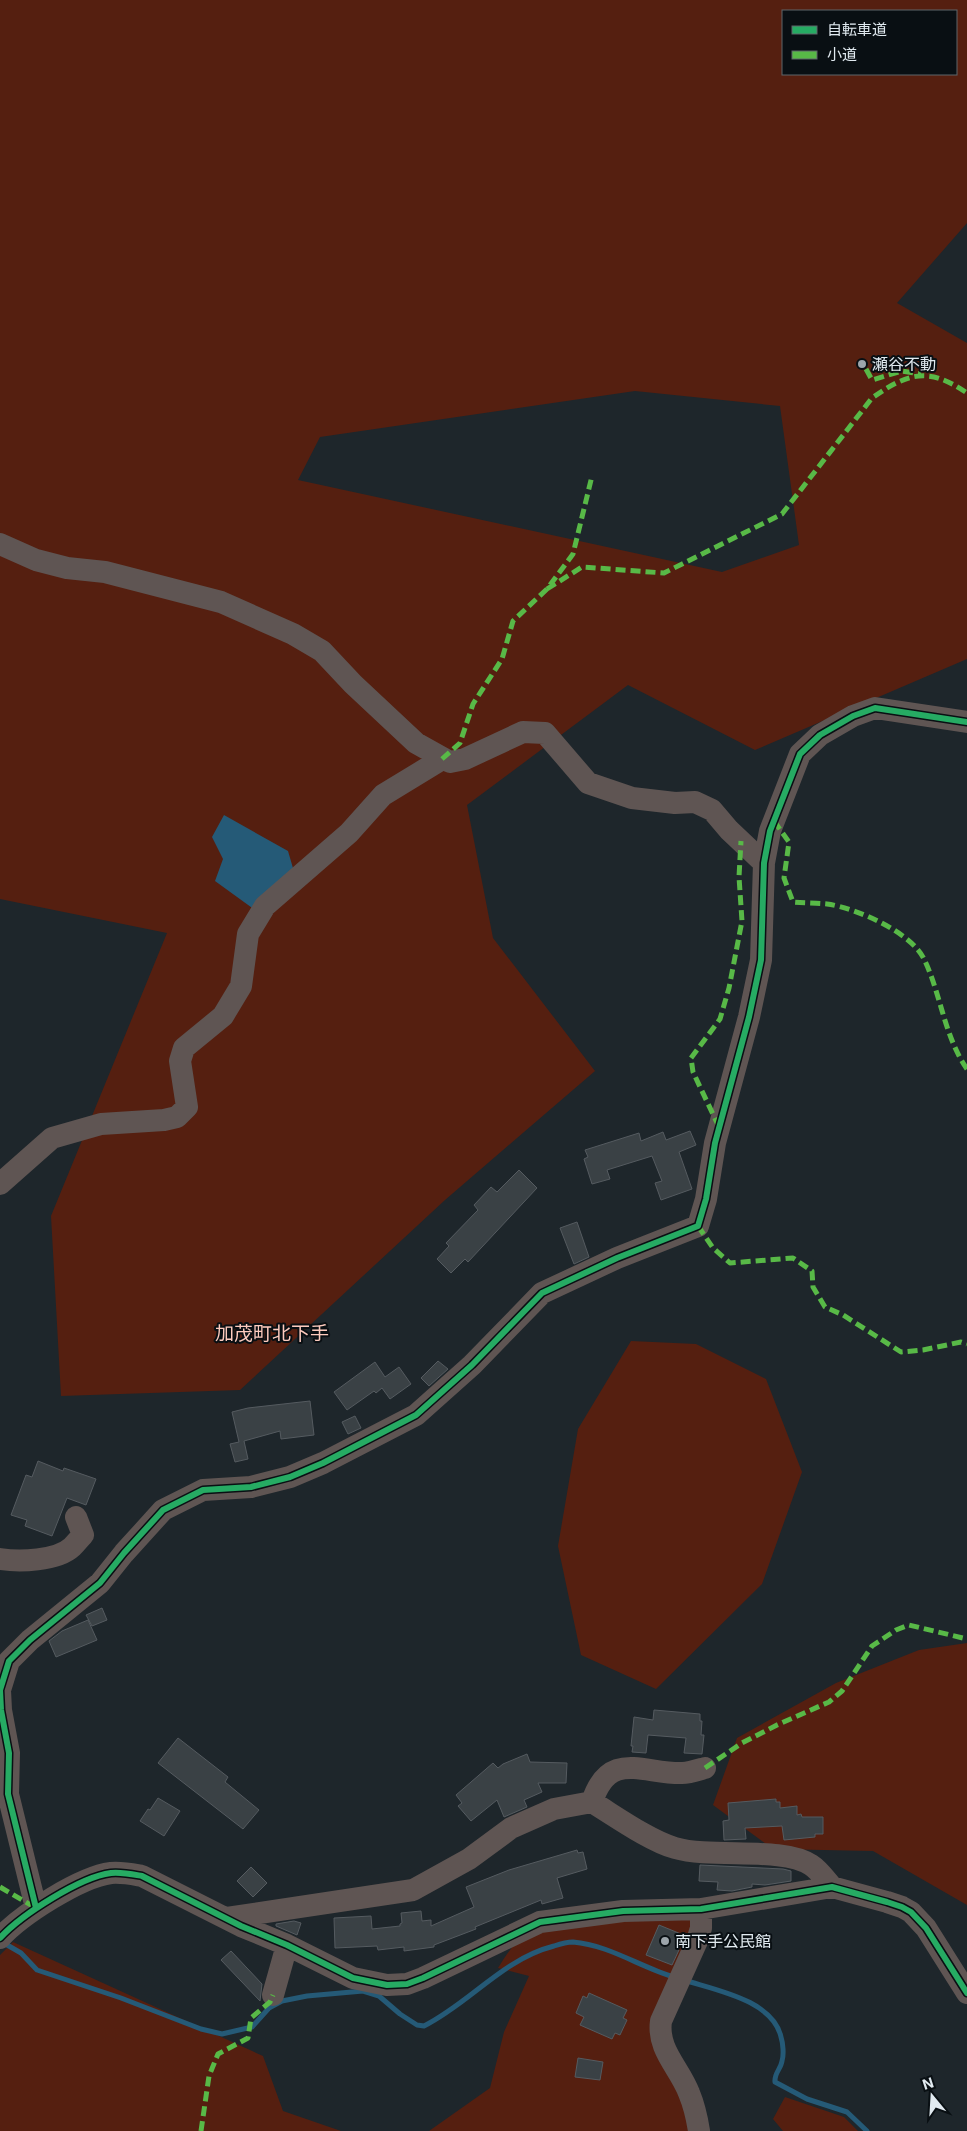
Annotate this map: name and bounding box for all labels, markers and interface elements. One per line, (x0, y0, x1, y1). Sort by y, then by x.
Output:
legend (782, 10, 957, 75)
text: 自転車道 (827, 20, 887, 39)
text: 小道 (827, 45, 857, 64)
place label: 瀬谷不動 (872, 354, 936, 374)
marker: 瀬谷不動 (856, 358, 868, 370)
district label: 加茂町北下手 (215, 1322, 329, 1345)
place label: 南下手公民館 (675, 1931, 771, 1951)
marker: 南下手公民館 (659, 1935, 671, 1947)
north arrow (907, 2071, 957, 2121)
text: N (920, 2073, 936, 2093)

